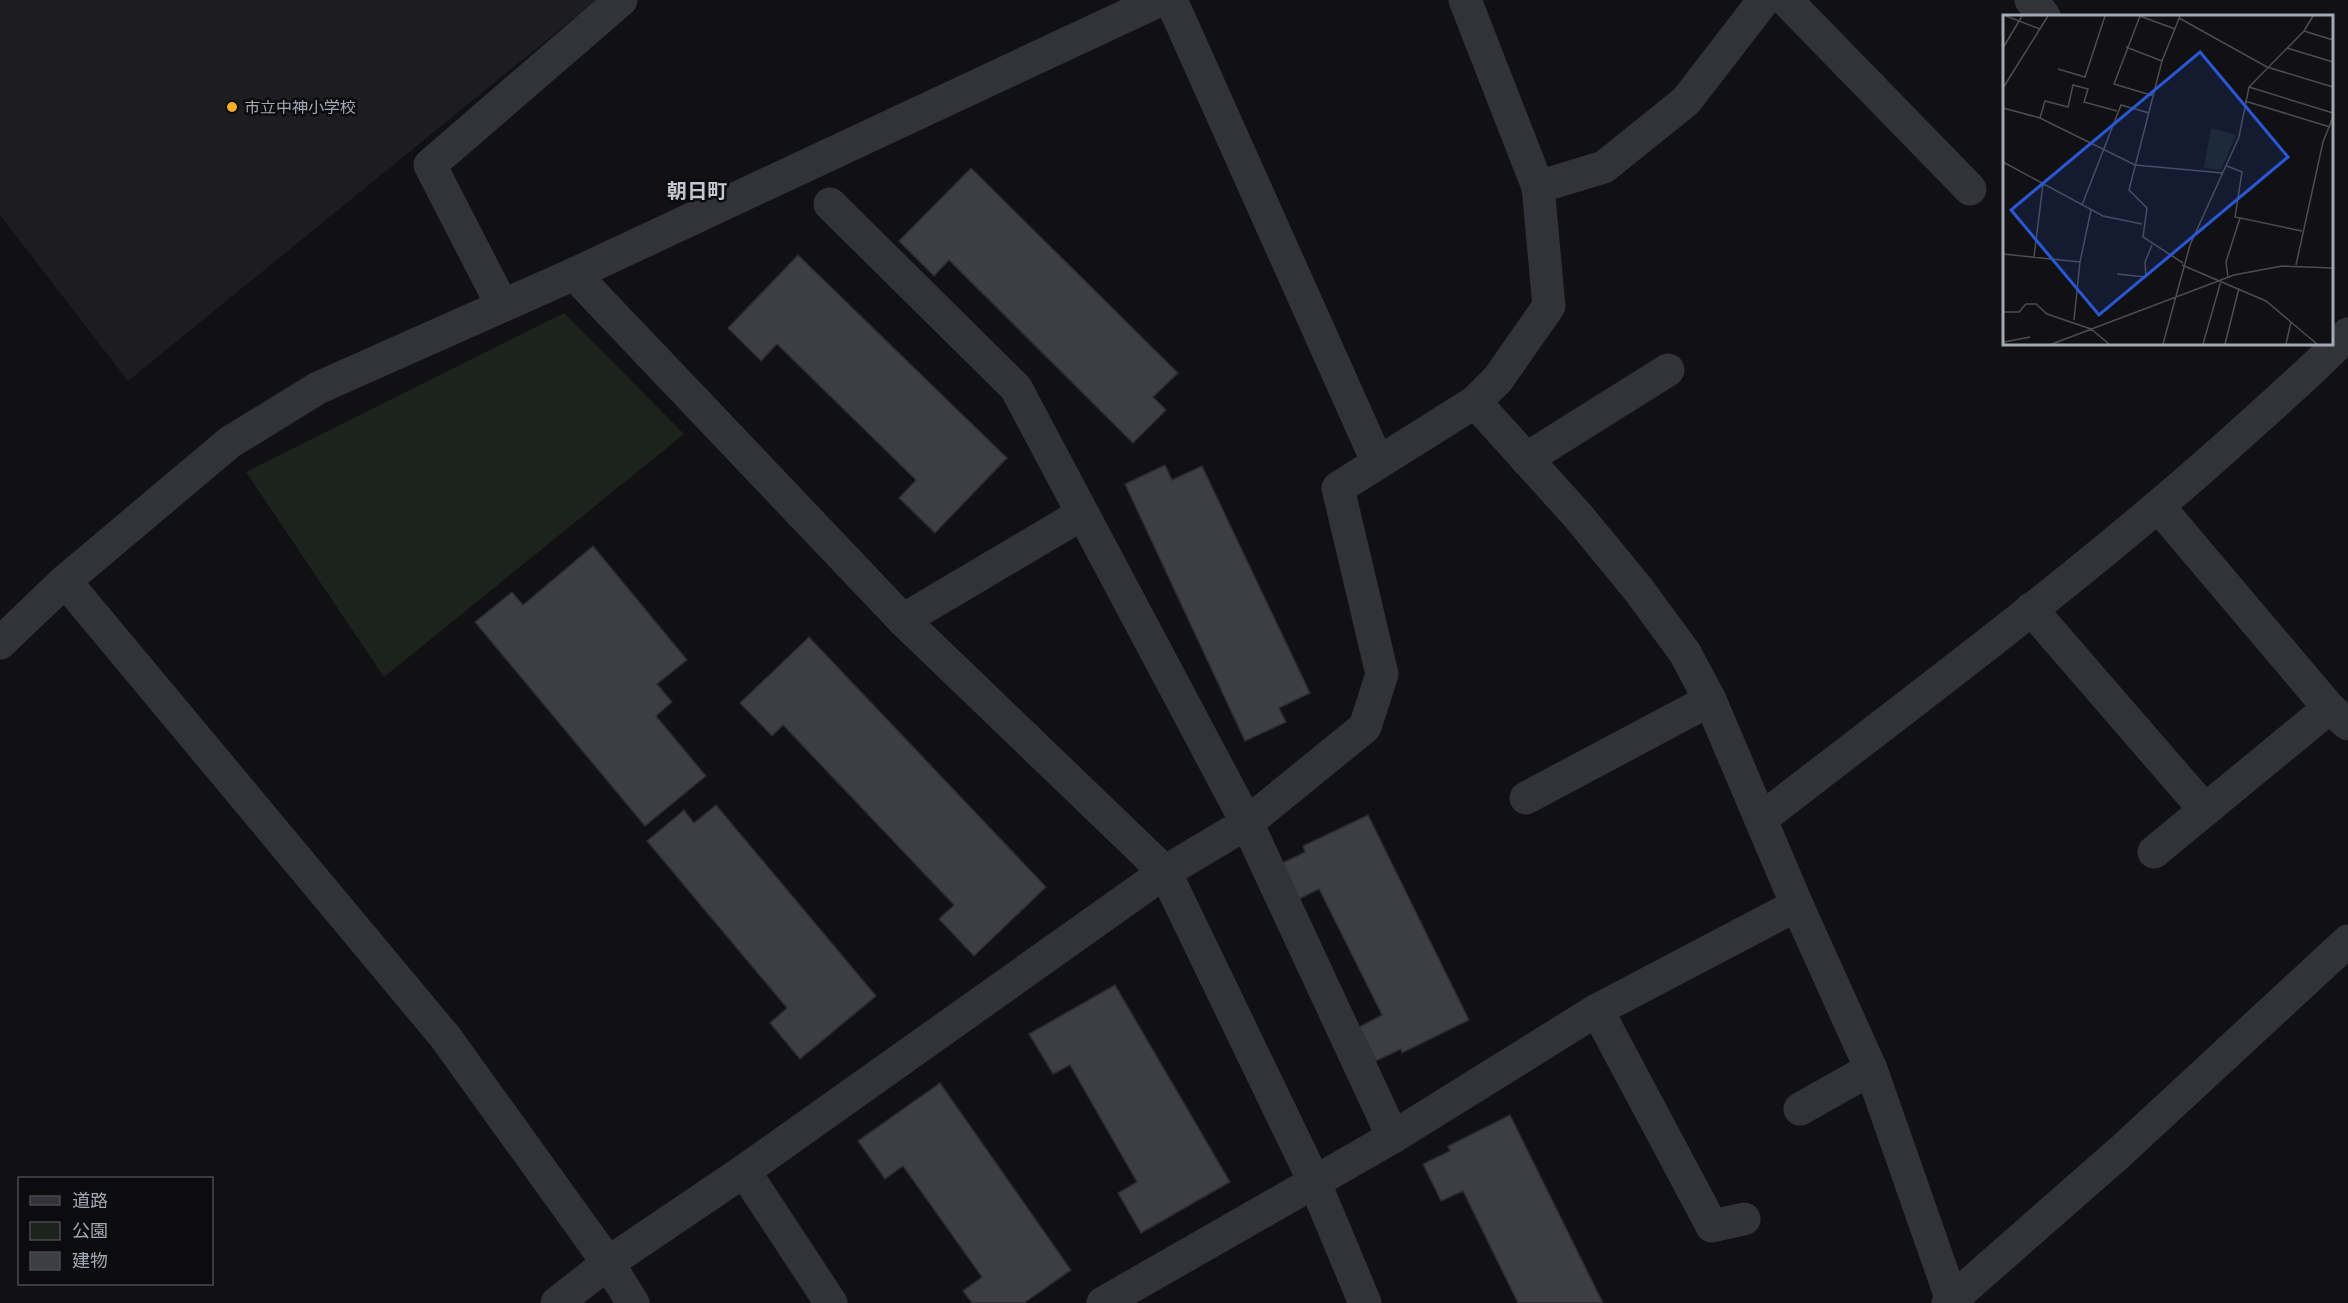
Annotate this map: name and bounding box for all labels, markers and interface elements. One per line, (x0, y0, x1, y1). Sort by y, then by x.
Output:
inset map (2003, 15, 2333, 345)
place label: 市立中神小学校 (244, 98, 356, 117)
marker: 市立中神小学校 (225, 100, 239, 114)
district label: 朝日町 (667, 179, 727, 203)
legend (18, 1177, 213, 1285)
text: 道路 (72, 1190, 108, 1212)
text: 公園 (72, 1220, 108, 1242)
text: 建物 (72, 1250, 108, 1272)

